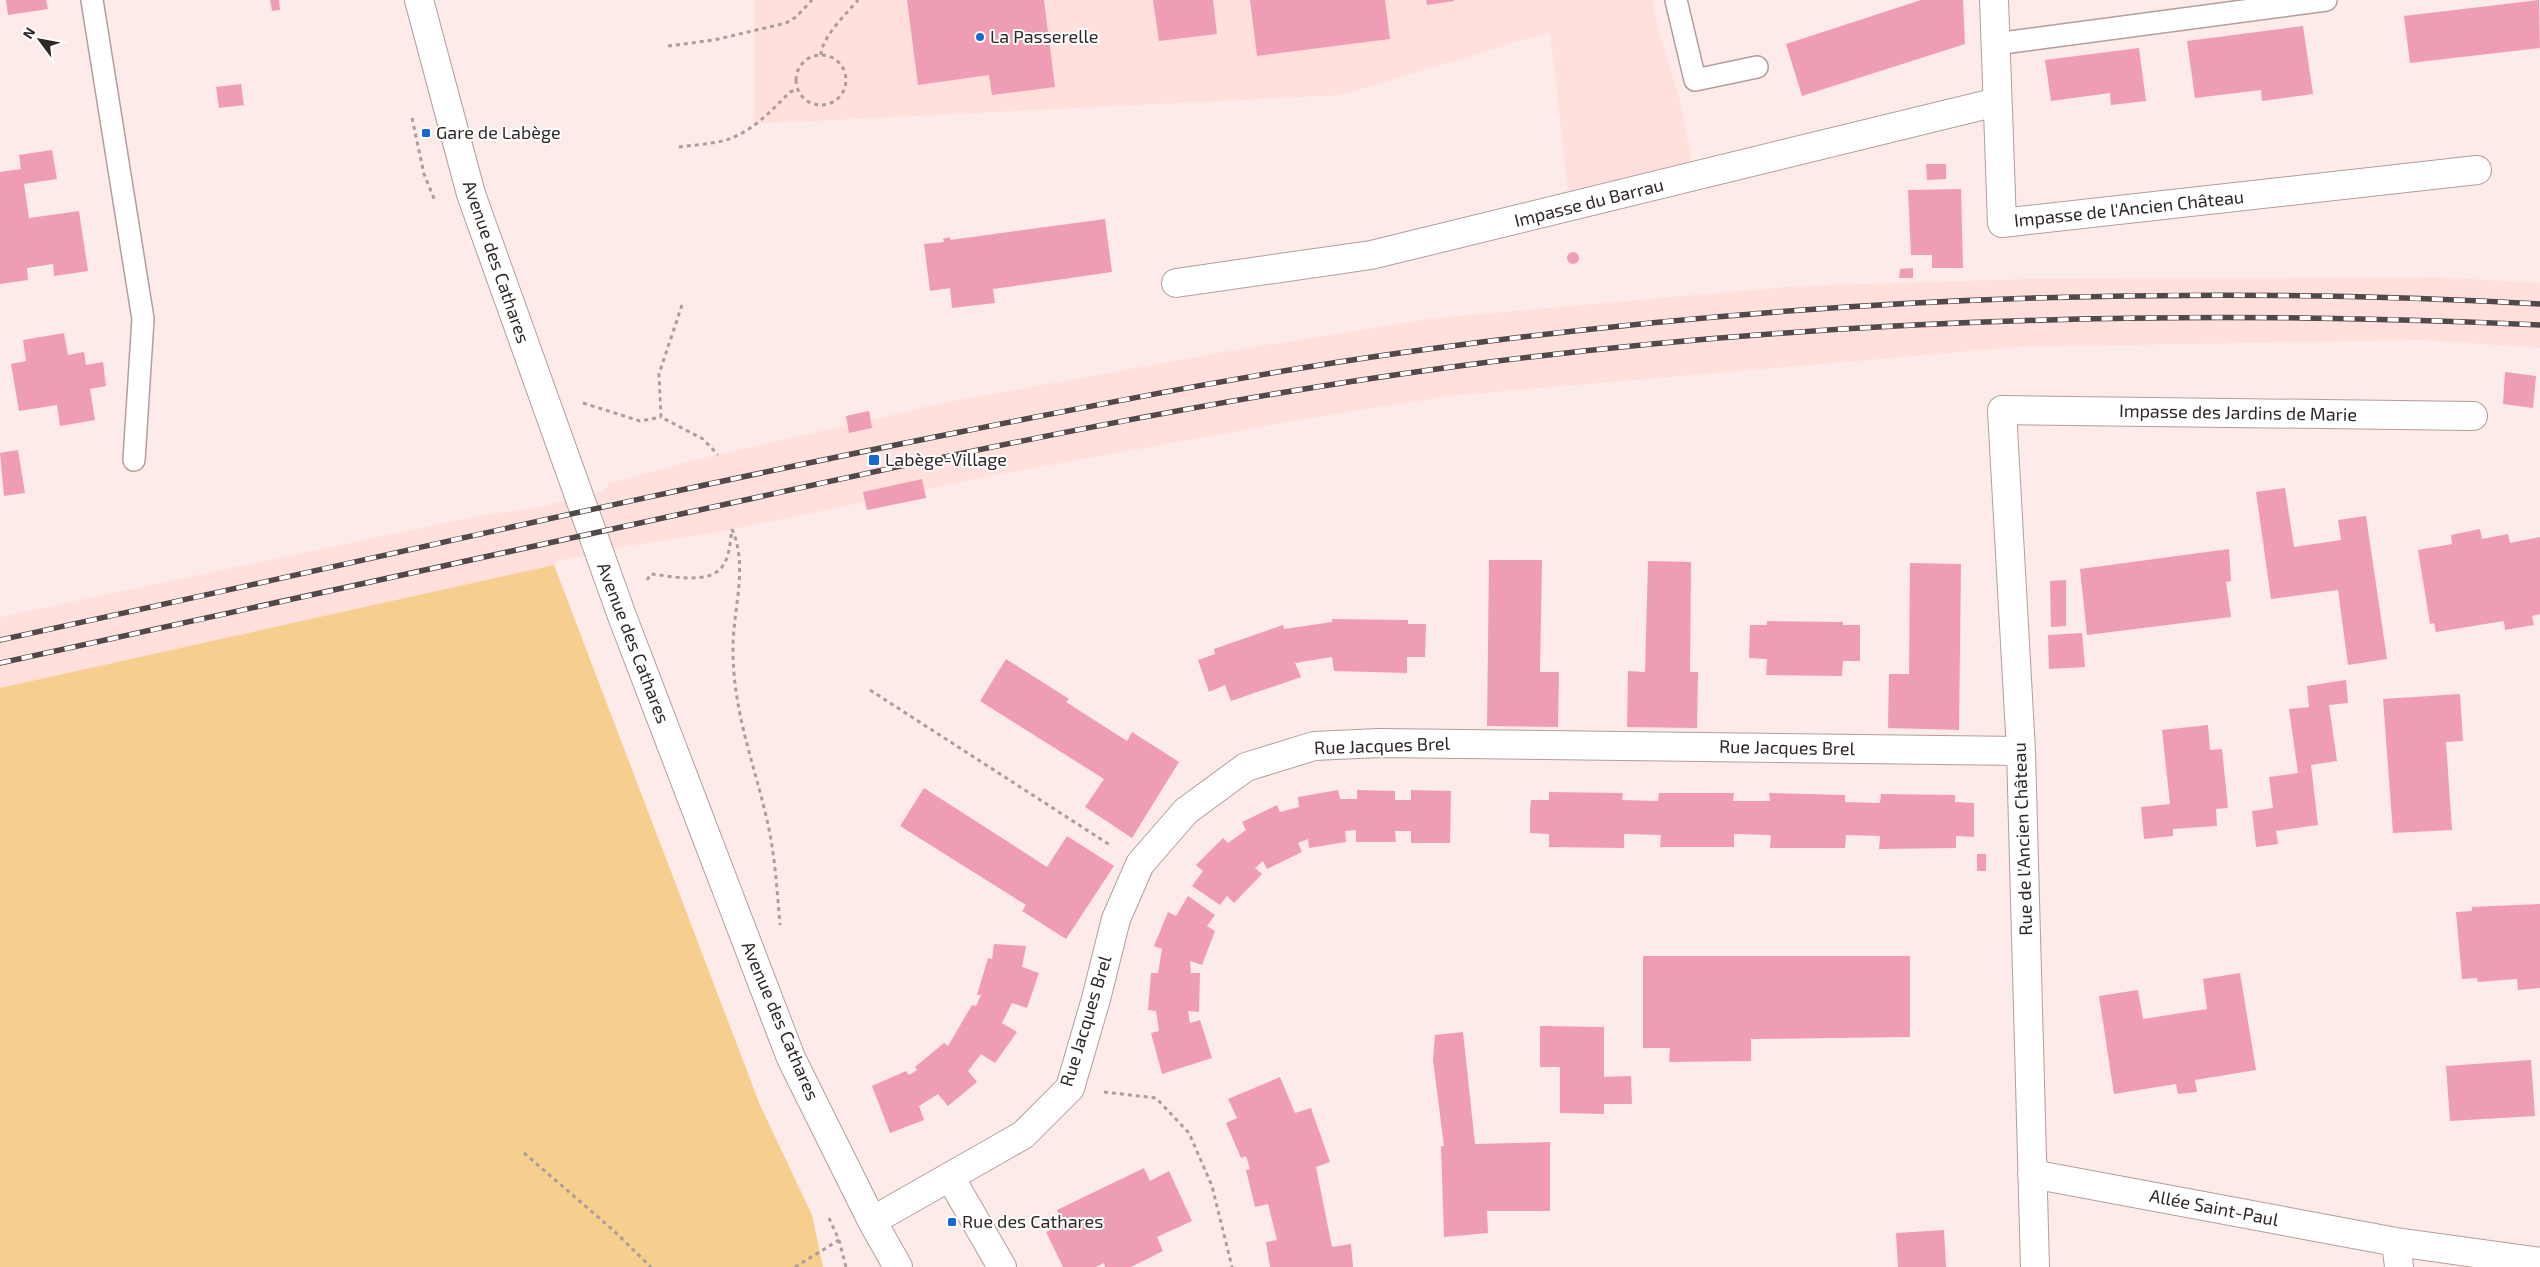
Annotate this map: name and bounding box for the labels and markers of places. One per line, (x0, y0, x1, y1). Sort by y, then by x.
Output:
place label: La Passerelle (990, 25, 1099, 47)
marker: La Passerelle (974, 31, 986, 43)
place label: Gare de Labège (436, 121, 561, 143)
marker: Gare de Labège (420, 127, 432, 139)
place label: Labège-Village (885, 448, 1007, 470)
marker: Labège-Village (867, 453, 881, 467)
place label: Rue des Cathares (962, 1210, 1103, 1232)
marker: Rue des Cathares (946, 1216, 958, 1228)

